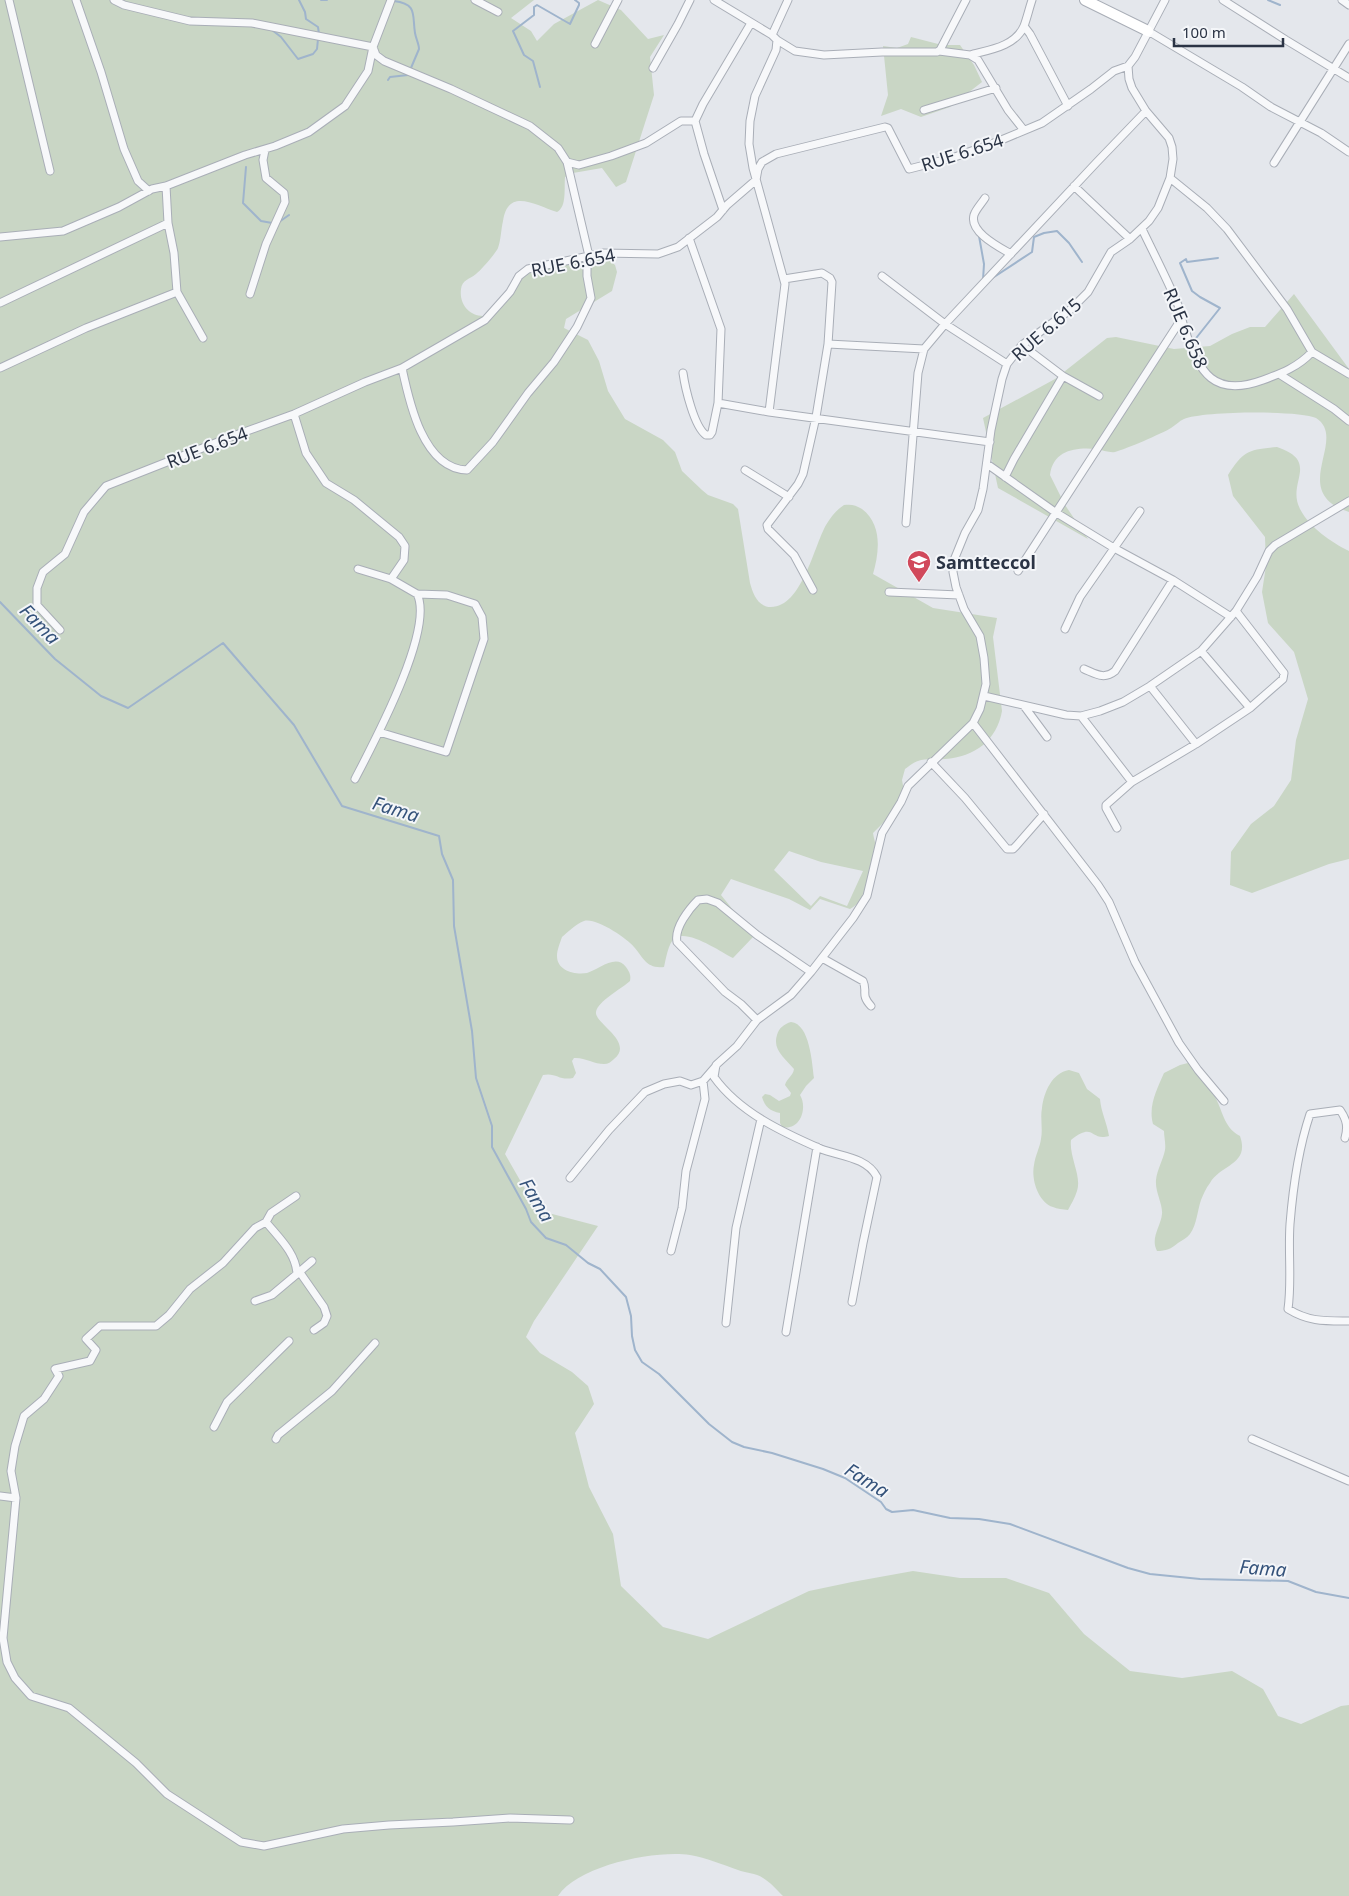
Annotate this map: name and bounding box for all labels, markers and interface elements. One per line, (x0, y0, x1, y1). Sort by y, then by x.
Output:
scale bar (1174, 15, 1283, 47)
text: 100 m (1182, 22, 1226, 42)
street label: RUE 6.654 (918, 127, 1006, 177)
street label: RUE 6.654 (529, 242, 617, 282)
street label: RUE 6.658 (1158, 284, 1214, 372)
street label: RUE 6.615 (1006, 292, 1086, 366)
street label: RUE 6.654 (163, 421, 251, 473)
school or university icon: Samtteccol (906, 549, 932, 583)
place label: Samtteccol (936, 550, 1036, 574)
water label: Fama (14, 598, 66, 650)
water label: Fama (370, 790, 423, 828)
water label: Fama (514, 1173, 560, 1227)
water label: Fama (840, 1456, 894, 1504)
water label: Fama (1239, 1553, 1288, 1583)

